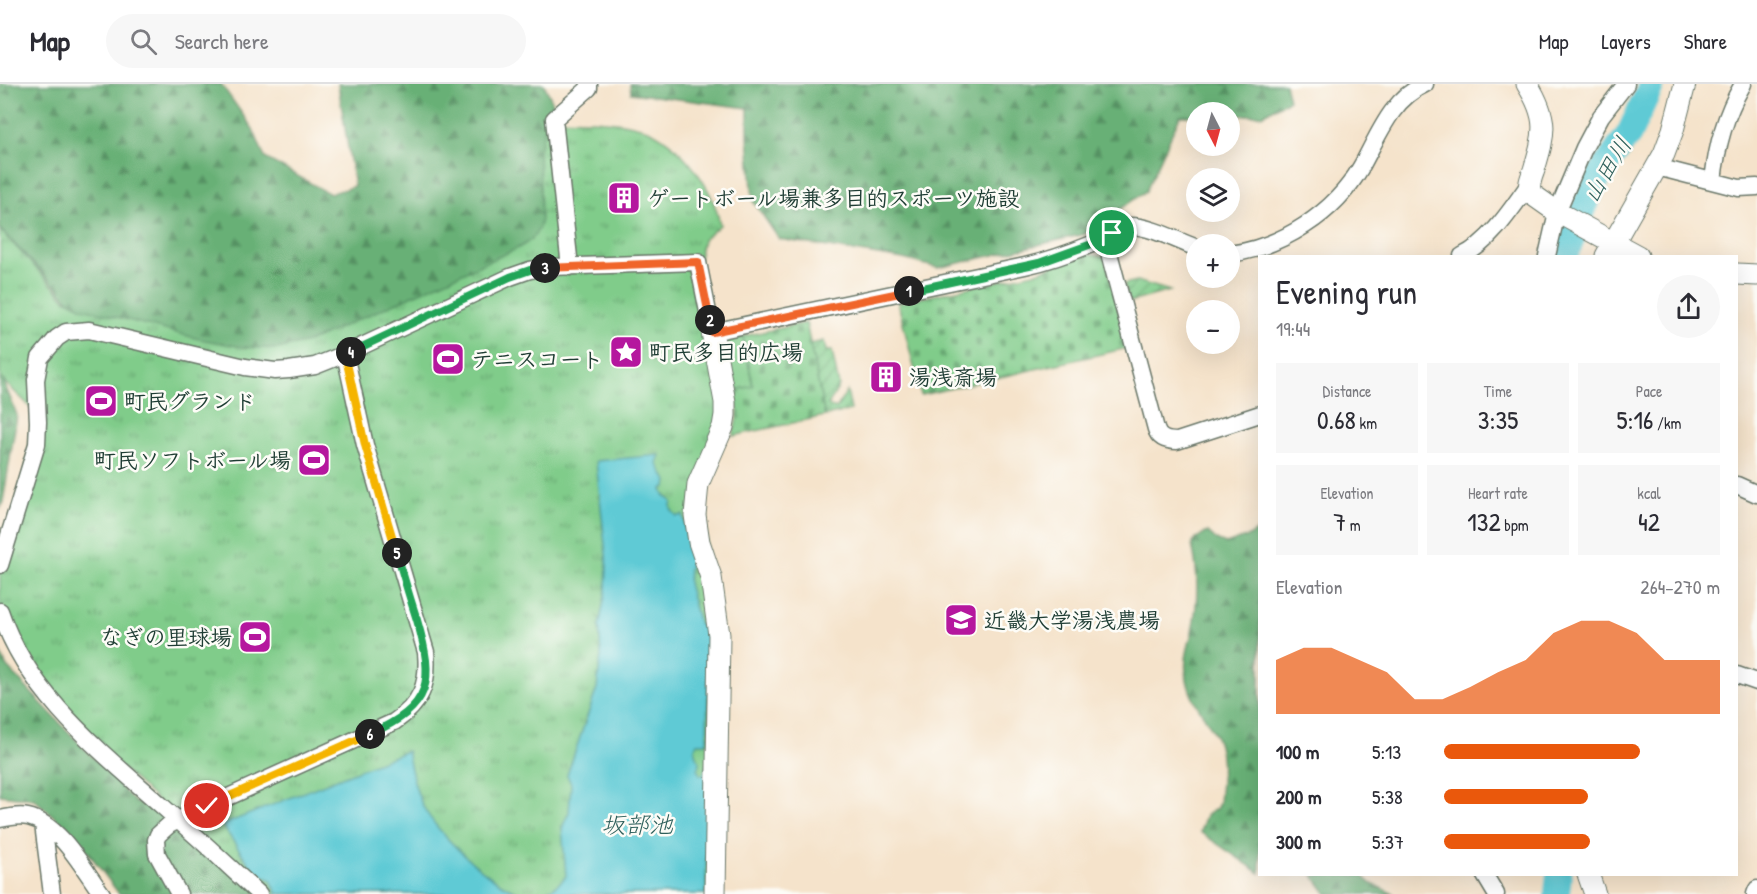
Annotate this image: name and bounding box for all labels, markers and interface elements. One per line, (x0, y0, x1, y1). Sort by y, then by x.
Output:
search box (106, 14, 526, 68)
text: Map (30, 22, 70, 60)
icon: search (127, 25, 160, 58)
text: Search here (175, 26, 269, 56)
text: Map (1539, 27, 1568, 56)
text: Layers (1601, 27, 1651, 56)
text: Share (1684, 27, 1727, 56)
north arrow (1186, 102, 1240, 156)
map controls (1186, 102, 1240, 354)
water label: 山田川 (1574, 130, 1638, 209)
button: layers (1186, 168, 1240, 222)
building icon: ゲートボール場兼多目的スポーツ施設 (606, 180, 642, 216)
place label: ゲートボール場兼多目的スポーツ施設 (647, 183, 1020, 213)
pin (1086, 207, 1137, 258)
icon: arrive (1095, 216, 1128, 249)
button: + (1186, 234, 1240, 288)
pin: 3 (530, 253, 560, 283)
text: 3 (541, 257, 549, 279)
text: Evening run (1276, 270, 1417, 314)
button: share (1657, 275, 1720, 338)
pin: 1 (894, 276, 924, 306)
text: 1 (906, 280, 912, 302)
button: − (1186, 300, 1240, 354)
pin: 2 (695, 305, 725, 335)
text: 2 (706, 309, 714, 331)
text: 19:44 (1276, 315, 1310, 342)
place icon: 町民多目的広場 (608, 334, 644, 370)
pin: 4 (336, 337, 366, 367)
place label: 町民多目的広場 (649, 337, 803, 367)
text: 4 (348, 341, 354, 363)
sports icon: テニスコート (430, 341, 466, 377)
place label: テニスコート (471, 344, 603, 374)
building icon: 湯浅斎場 (868, 359, 904, 395)
place label: 湯浅斎場 (909, 362, 997, 392)
text: Distance (1323, 380, 1371, 402)
text: Time (1484, 380, 1512, 402)
text: Pace (1636, 380, 1662, 402)
sports icon: 町民グランド (83, 383, 119, 419)
place label: 町民グランド (124, 386, 256, 416)
text: 0.68 (1317, 402, 1356, 437)
text: 3:35 (1478, 402, 1518, 437)
text: 5:16 (1617, 402, 1653, 437)
text: km (1356, 412, 1377, 434)
text: /km (1653, 412, 1681, 434)
sports icon: 町民ソフトボール場 (296, 442, 332, 478)
place label: 町民ソフトボール場 (94, 445, 291, 475)
text: Elevation (1320, 482, 1374, 504)
text: Heart rate (1468, 482, 1528, 504)
text: kcal (1637, 482, 1661, 504)
text: 7 (1333, 504, 1346, 539)
text: 132 (1467, 504, 1501, 539)
text: 42 (1638, 504, 1660, 539)
text: m (1346, 514, 1361, 536)
text: bpm (1501, 514, 1529, 536)
pin: 5 (382, 538, 412, 568)
text: 5 (394, 542, 400, 564)
text: Elevation (1276, 573, 1342, 600)
text: 264–270 m (1640, 573, 1720, 600)
school or university icon: 近畿大学湯浅農場 (943, 602, 979, 638)
place label: 近畿大学湯浅農場 (984, 605, 1160, 635)
sports icon: なぎの里球場 (237, 619, 273, 655)
place label: なぎの里球場 (100, 622, 232, 652)
pin: 6 (355, 719, 385, 749)
text: 6 (367, 723, 373, 745)
text: 100 m (1276, 738, 1319, 765)
text: 5:13 (1372, 738, 1401, 765)
pin (181, 780, 232, 831)
text: 200 m (1276, 783, 1321, 810)
text: 5:38 (1372, 783, 1403, 810)
icon: check (190, 789, 223, 822)
water label: 坂部池 (601, 808, 674, 840)
text: 300 m (1276, 828, 1321, 855)
text: 5:37 (1372, 828, 1404, 855)

